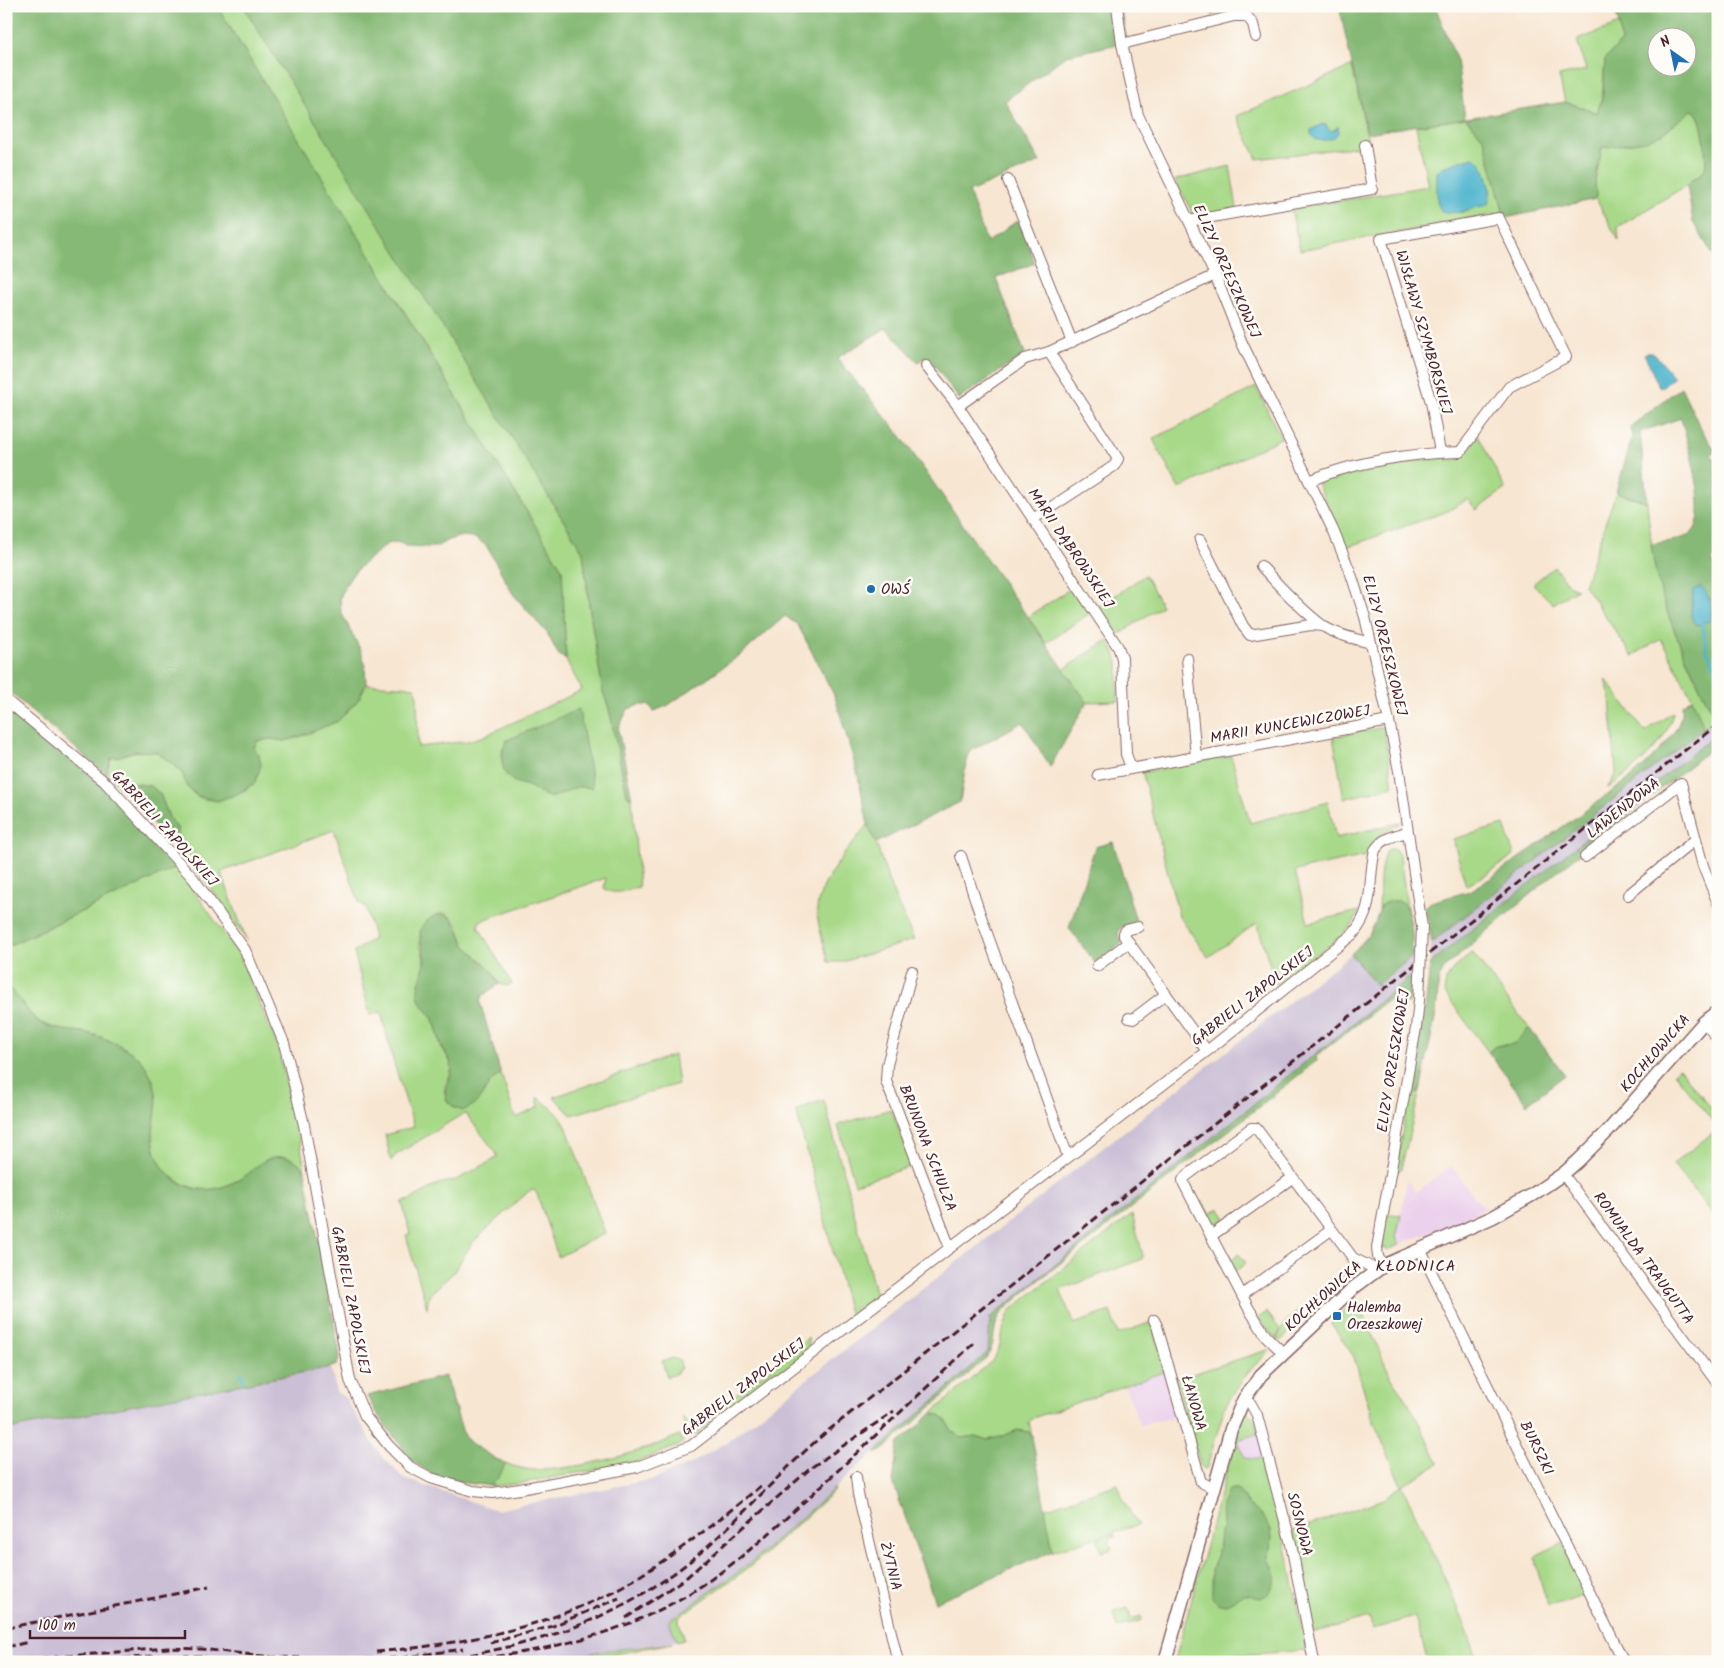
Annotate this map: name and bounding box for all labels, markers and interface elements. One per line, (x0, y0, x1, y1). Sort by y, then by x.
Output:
north arrow (1646, 28, 1696, 78)
text: N (1656, 30, 1675, 54)
street label: ELIZY ORZESZKOWEJ (1186, 201, 1267, 343)
street label: WISŁAWY SZYMBORSKIEJ (1388, 247, 1458, 418)
street label: MARII DĄBROWSKIEJ (1021, 484, 1120, 614)
street label: ELIZY ORZESZKOWEJ (1355, 572, 1413, 719)
place label: OWŚ (881, 578, 911, 602)
marker: OWŚ (865, 583, 877, 595)
street label: MARII KUNCEWICZOWEJ (1208, 699, 1373, 751)
street label: GABRIELI ZAPOLSKIEJ (105, 765, 224, 893)
street label: LAWENDOWA (1582, 772, 1666, 845)
street label: GABRIELI ZAPOLSKIEJ (1186, 941, 1320, 1052)
street label: ELIZY ORZESZKOWEJ (1371, 987, 1417, 1134)
street label: KOCHŁOWICKA (1615, 1009, 1697, 1098)
street label: BRUNONA SCHULZA (892, 1081, 962, 1215)
street label: ROMUALDA TRAUGUTTA (1587, 1187, 1700, 1330)
street label: GABRIELI ZAPOLSKIEJ (324, 1224, 376, 1377)
district label: KŁODNICA (1376, 1254, 1456, 1279)
street label: KOCHŁOWICKA (1279, 1255, 1368, 1338)
place label: Halemba Orzeszkowej (1347, 1296, 1423, 1337)
marker: Halemba Orzeszkowej (1331, 1310, 1343, 1322)
street label: GABRIELI ZAPOLSKIEJ (676, 1332, 812, 1443)
street label: ŁANOWA (1174, 1373, 1212, 1434)
street label: BURSZKI (1513, 1417, 1560, 1480)
street label: SOSNOWA (1279, 1490, 1319, 1559)
street label: ŻYTNIA (872, 1539, 908, 1593)
scale bar (30, 1608, 185, 1640)
text: 100 m (38, 1614, 76, 1638)

